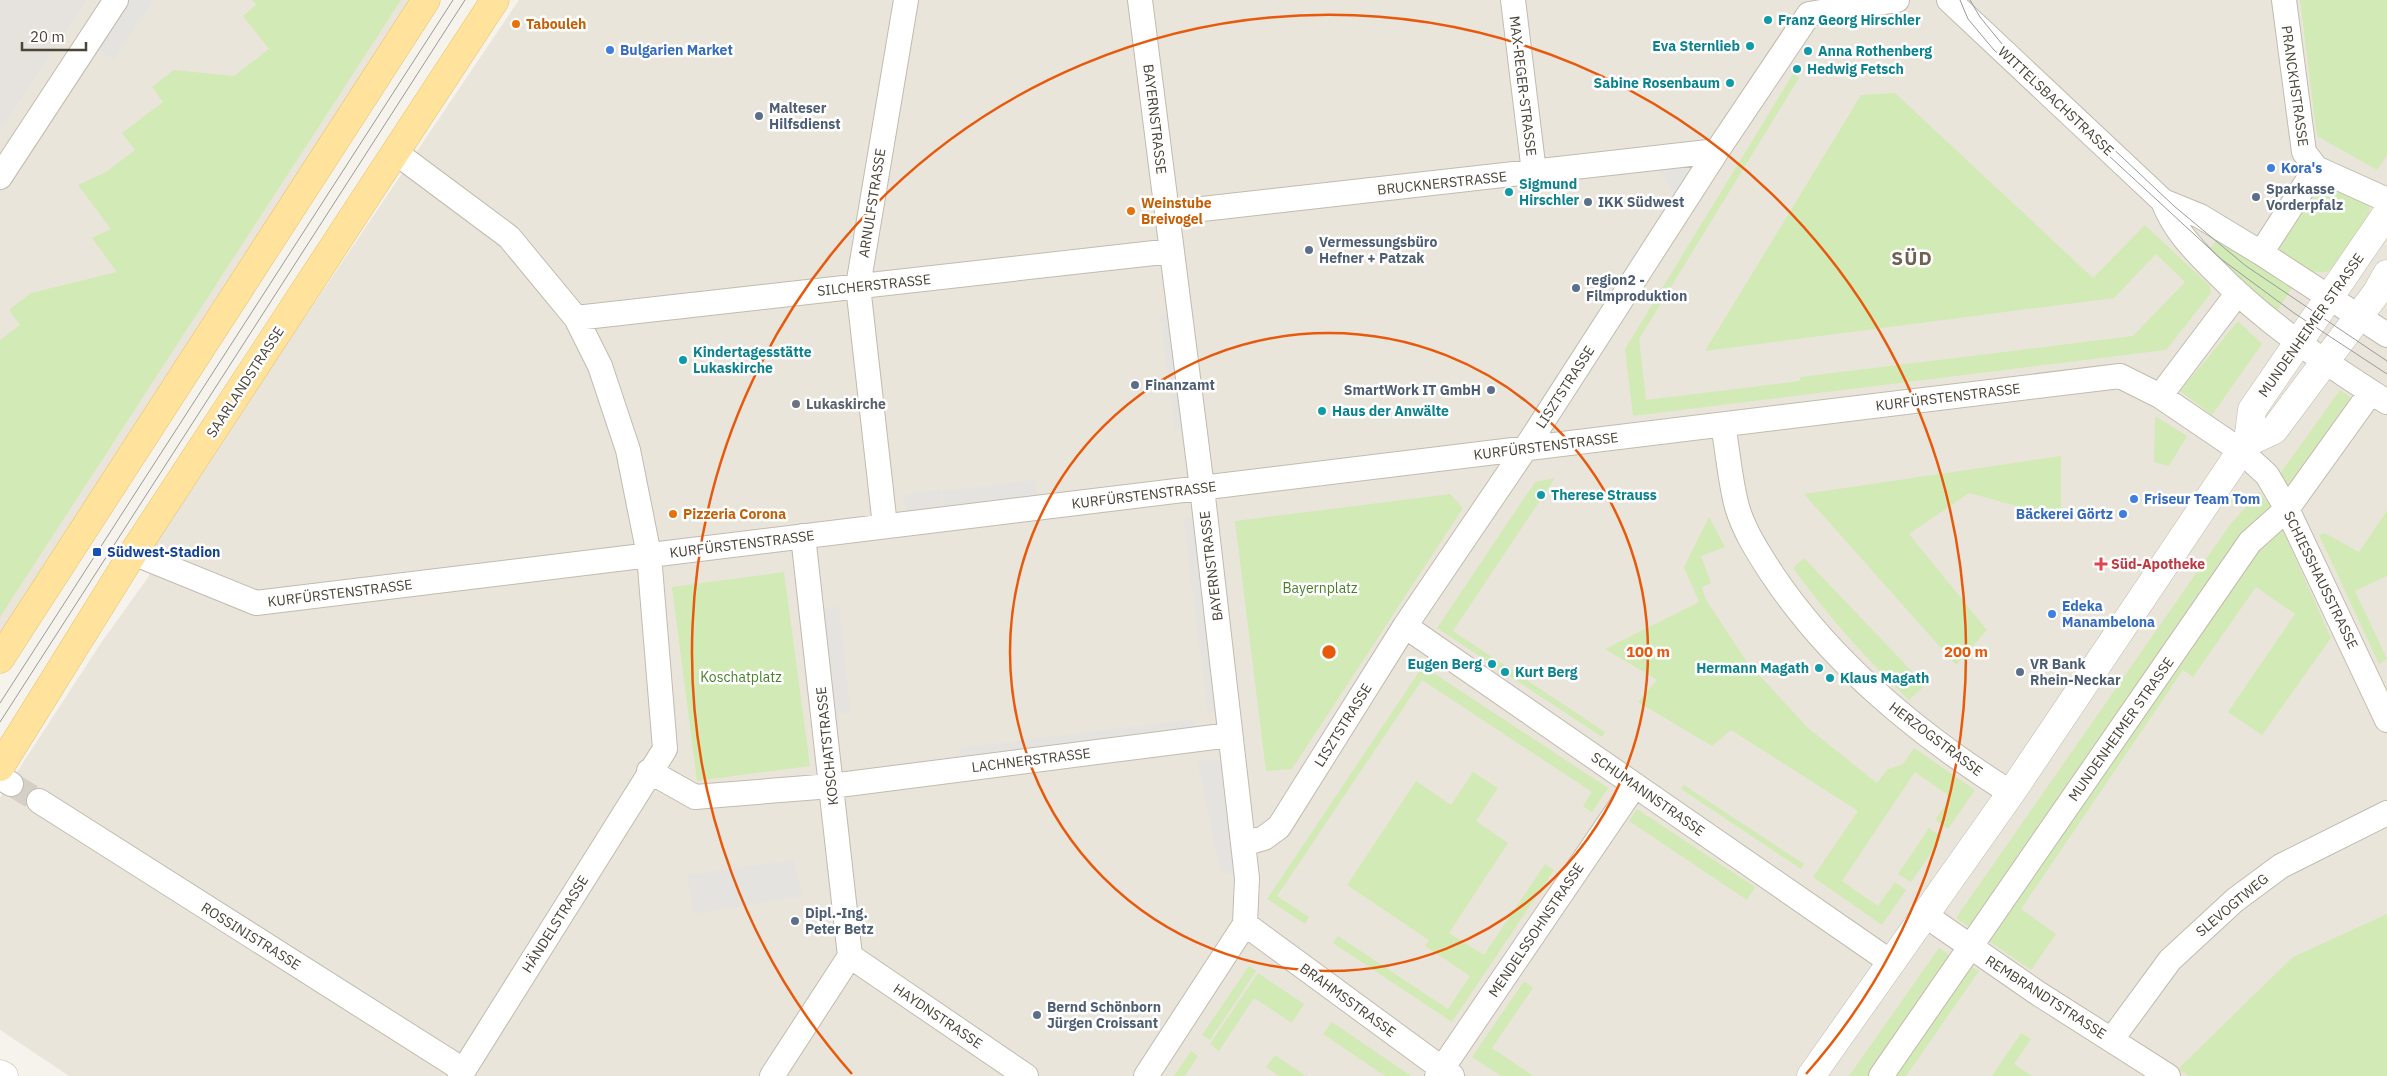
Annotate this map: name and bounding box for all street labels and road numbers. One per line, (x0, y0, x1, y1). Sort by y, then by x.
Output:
street label: MAX-REGER-STRASSE (1505, 15, 1541, 157)
street label: PRANCKHSTRASSE (2278, 24, 2312, 148)
street label: WITTELSBACHSTRASSE (1994, 43, 2118, 159)
street label: BAYERNSTRASSE (1139, 63, 1171, 175)
street label: ARNULFSTRASSE (854, 147, 890, 259)
street label: BRUCKNERSTRASSE (1376, 167, 1508, 199)
street label: MUNDENHEIMER STRASSE (2254, 249, 2368, 401)
street label: SILCHERSTRASSE (816, 270, 932, 300)
street label: SAARLANDSTRASSE (202, 323, 288, 441)
street label: LISZTSTRASSE (1532, 342, 1598, 432)
street label: KURFÜRSTENSTRASSE (1875, 379, 2021, 415)
street label: KURFÜRSTENSTRASSE (1473, 428, 1619, 464)
street label: KURFÜRSTENSTRASSE (1071, 477, 1217, 513)
street label: SCHIESSHAUSSTRASSE (2280, 508, 2362, 652)
street label: BAYERNSTRASSE (1195, 510, 1227, 622)
street label: KURFÜRSTENSTRASSE (669, 526, 815, 562)
street label: KURFÜRSTENSTRASSE (267, 575, 413, 611)
street label: MUNDENHEIMER STRASSE (2064, 653, 2178, 805)
street label: LISZTSTRASSE (1310, 680, 1376, 770)
street label: KOSCHATSTRASSE (812, 686, 842, 806)
street label: HERZOGSTRASSE (1886, 698, 1986, 780)
street label: LACHNERSTRASSE (970, 744, 1092, 776)
street label: SCHUMANNSTRASSE (1588, 748, 1708, 840)
street label: MENDELSSOHNSTRASSE (1484, 859, 1588, 1001)
street label: SLEVOGTWEG (2192, 869, 2272, 941)
street label: HÄNDELSTRASSE (518, 872, 592, 976)
street label: ROSSINISTRASSE (198, 898, 304, 974)
street label: REMBRANDTSTRASSE (1982, 951, 2110, 1043)
street label: BRAHMSSTRASSE (1296, 959, 1400, 1041)
street label: HAYDNSTRASSE (890, 979, 986, 1053)

